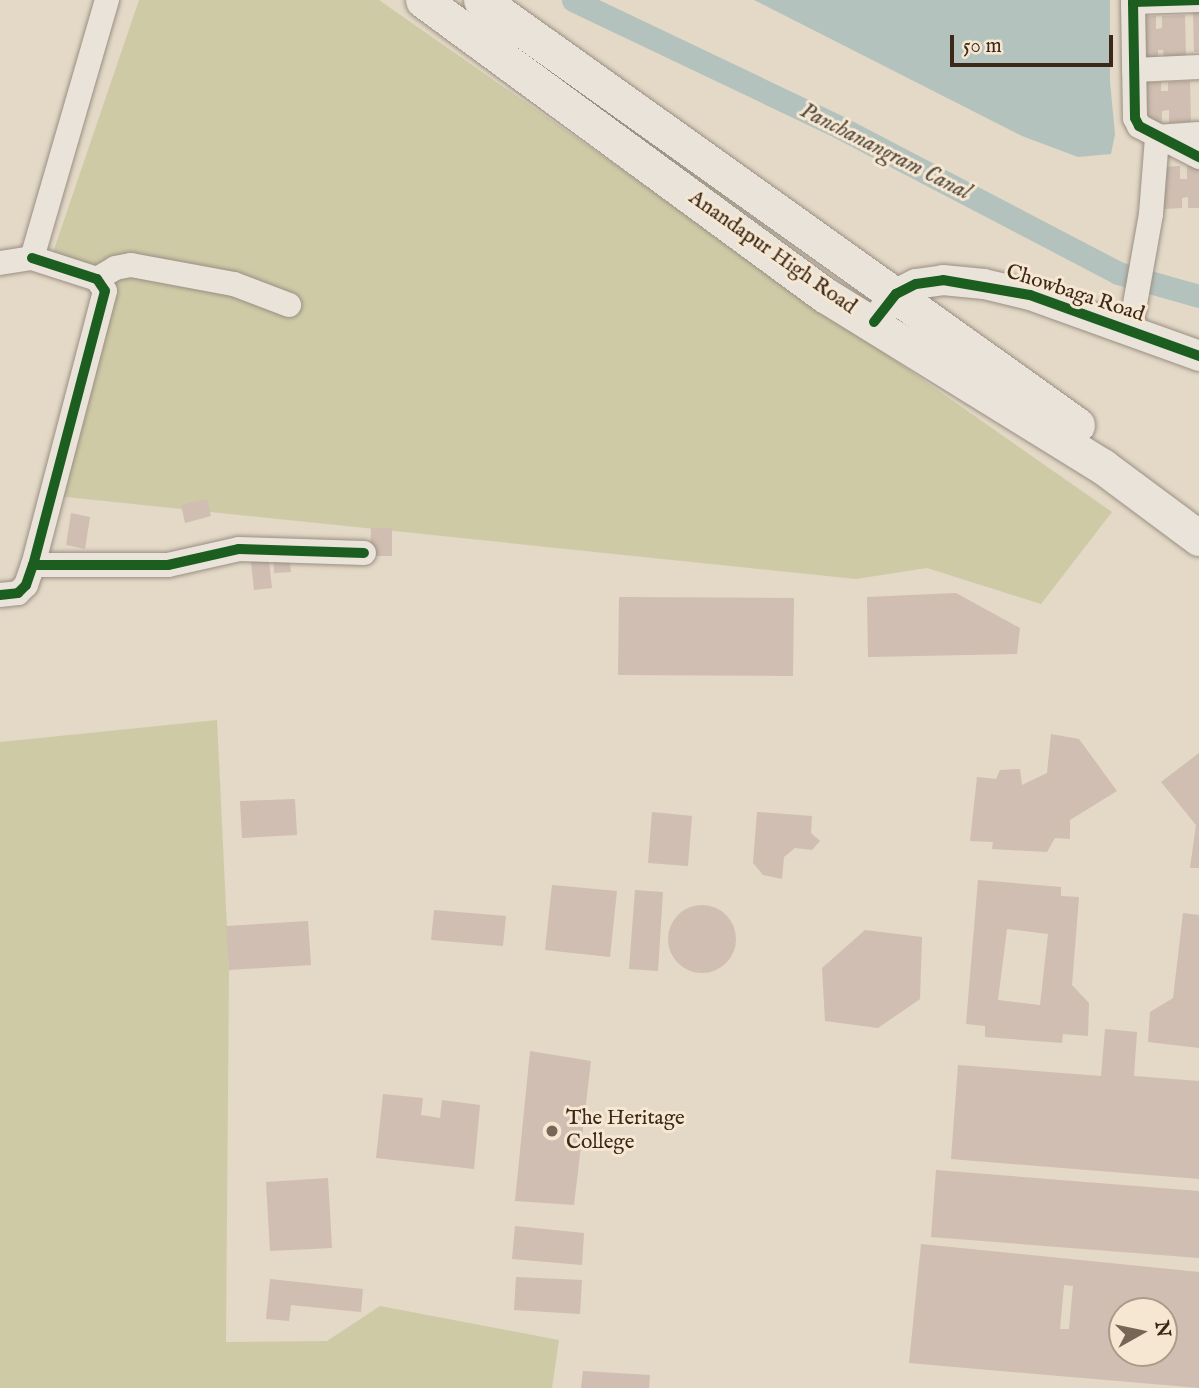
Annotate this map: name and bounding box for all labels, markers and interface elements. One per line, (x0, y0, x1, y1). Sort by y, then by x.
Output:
scale bar (954, 21, 1117, 65)
text: 50 m (963, 33, 1002, 60)
water label: Panchanangram Canal (795, 97, 975, 207)
street label: Anandapur High Road (683, 186, 861, 320)
street label: Chowbaga Road (1003, 260, 1147, 328)
place label: The Heritage College (566, 1106, 685, 1156)
marker: The Heritage College (544, 1123, 560, 1139)
north arrow (1108, 1297, 1178, 1367)
text: N (1149, 1319, 1175, 1339)

